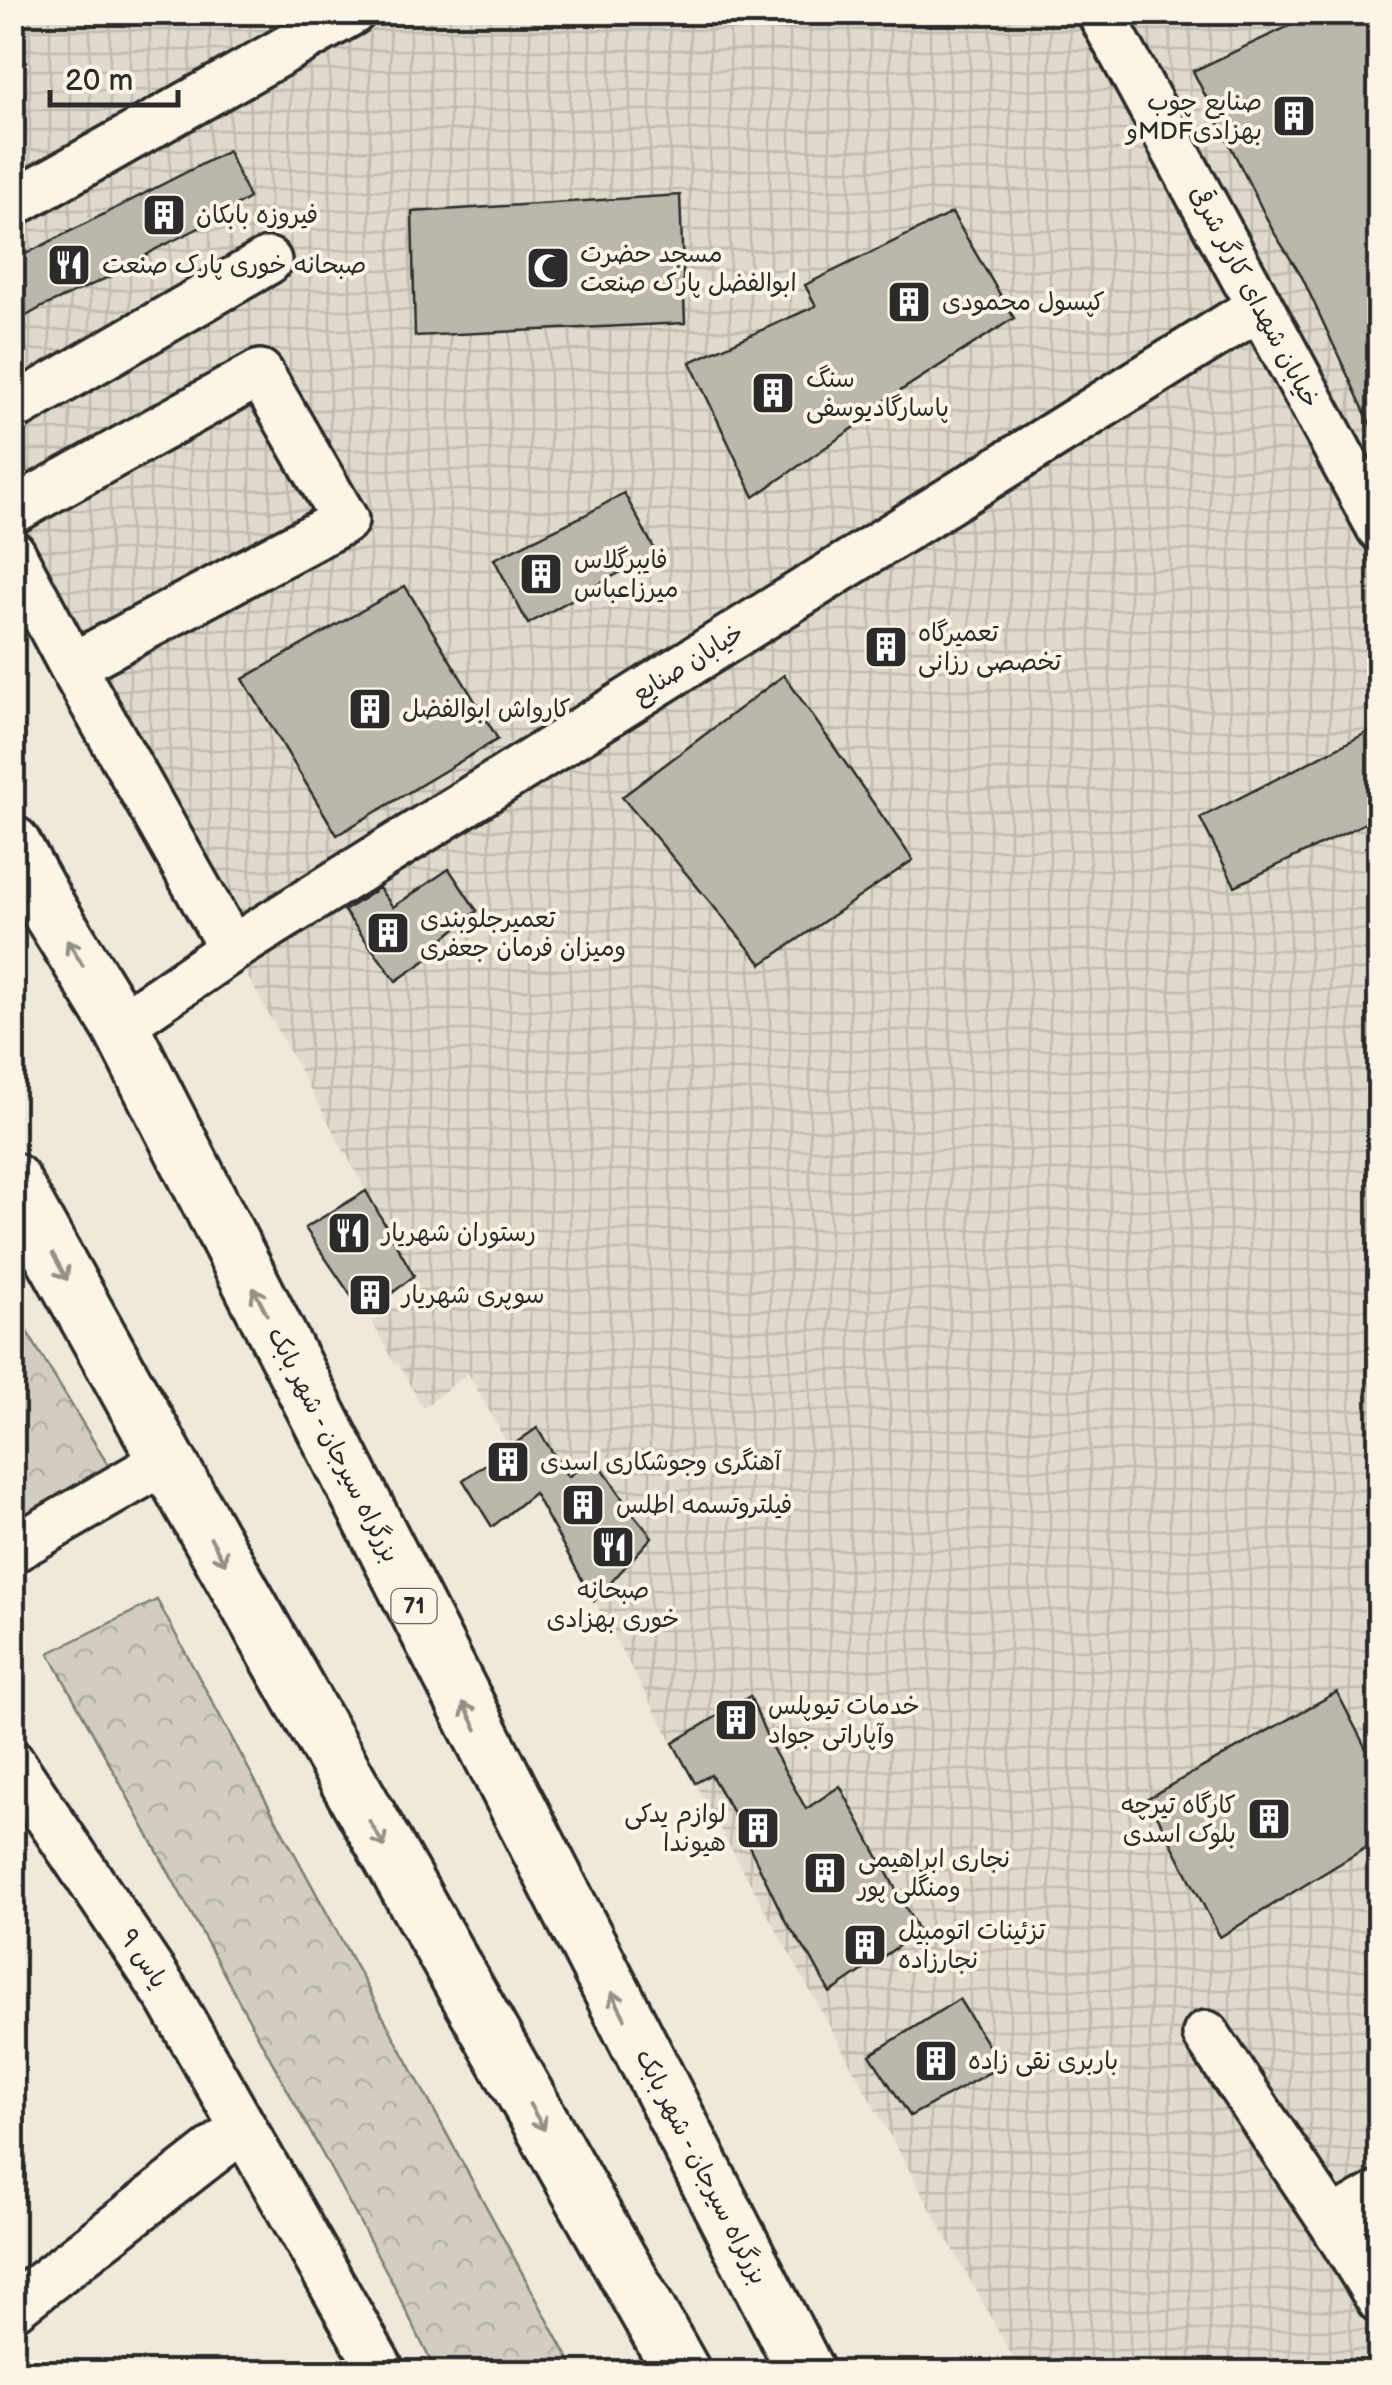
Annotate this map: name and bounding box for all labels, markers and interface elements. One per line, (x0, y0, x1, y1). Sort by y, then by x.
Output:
scale bar (50, 45, 178, 107)
text: 20 m (65, 63, 133, 99)
place label: صنایع چوب وMDFبهزادی (1124, 87, 1262, 147)
building icon: صنایع چوب وMDFبهزادی (1271, 93, 1317, 139)
street label: خیابان شهدای کارگر شرقی (1182, 180, 1327, 414)
building icon: فیروزه بابکان (141, 192, 187, 238)
place label: فیروزه بابکان (196, 200, 318, 231)
place label: مسجد حضرت ابوالفضل پارک صنعت (580, 239, 797, 299)
restaurant icon: صبحانه خوری پارک صنعت (46, 242, 92, 288)
mosque icon: مسجد حضرت ابوالفضل پارک صنعت (525, 245, 571, 291)
place label: صبحانه خوری پارک صنعت (102, 250, 366, 281)
building icon: کپسول محمودی (886, 279, 932, 325)
place label: کپسول محمودی (942, 287, 1105, 318)
place label: سنگ پاسارگادیوسفی (806, 364, 949, 424)
building icon: سنگ پاسارگادیوسفی (750, 370, 796, 416)
place label: فایبرگلاس میرزاعباس (574, 545, 679, 605)
building icon: فایبرگلاس میرزاعباس (518, 551, 564, 597)
street label: خیابان صنایع (626, 617, 750, 711)
place label: تعمیرگاه تخصصی رزانی (918, 618, 1062, 678)
building icon: تعمیرگاه تخصصی رزانی (863, 624, 909, 670)
building icon: کارواش ابوالفضل (347, 686, 393, 732)
place label: کارواش ابوالفضل (402, 694, 571, 725)
place label: تعمیرجلوبندی ومیزان فرمان جعفری (420, 904, 626, 964)
building icon: تعمیرجلوبندی ومیزان فرمان جعفری (365, 910, 411, 956)
one-way arrow (65, 939, 85, 967)
restaurant icon: رستوران شهریار (326, 1210, 372, 1256)
place label: رستوران شهریار (380, 1218, 536, 1249)
one-way arrow (50, 1251, 70, 1281)
building icon: سوپری شهریار (347, 1272, 393, 1318)
place label: سوپری شهریار (400, 1280, 545, 1311)
one-way arrow (250, 1287, 269, 1317)
street label: بزرگراه سیرجان - شهر بابک (260, 1322, 406, 1568)
building icon: آهنگری وجوشکاری اسدی (485, 1439, 531, 1485)
place label: آهنگری وجوشکاری اسدی (540, 1447, 782, 1478)
building icon: فیلتروتسمه اطلس (560, 1482, 606, 1528)
place label: فیلتروتسمه اطلس (616, 1490, 792, 1521)
restaurant icon: صبحانه خوری بهزادی (590, 1524, 636, 1570)
one-way arrow (208, 1536, 228, 1565)
place label: صبحانه خوری بهزادی (547, 1575, 679, 1635)
road number: 71 (392, 1589, 436, 1623)
place label: خدمات تیوپلس وآپاراتی جواد (768, 1691, 920, 1751)
building icon: خدمات تیوپلس وآپاراتی جواد (713, 1697, 759, 1743)
one-way arrow (460, 1702, 479, 1732)
place label: کارگاه تیرچه بلوک اسدی (1121, 1790, 1236, 1850)
building icon: کارگاه تیرچه بلوک اسدی (1246, 1796, 1292, 1842)
place label: لوازم یدکی هیوندا (624, 1799, 726, 1859)
building icon: لوازم یدکی هیوندا (735, 1805, 781, 1851)
one-way arrow (367, 1819, 387, 1848)
place label: نجاری ابراهیمی ومنگلی پور (856, 1844, 1010, 1904)
building icon: نجاری ابراهیمی ومنگلی پور (802, 1850, 848, 1896)
place label: تزئینات اتومبیل نجارزاده (898, 1916, 1046, 1976)
building icon: تزئینات اتومبیل نجارزاده (842, 1922, 888, 1968)
street label: یاس ۹ (112, 1924, 174, 1994)
one-way arrow (608, 1991, 627, 2021)
building icon: باربری نقی زاده (913, 2038, 959, 2084)
street label: بزرگراه سیرجان - شهر بابک (628, 2044, 774, 2290)
place label: باربری نقی زاده (968, 2046, 1118, 2077)
one-way arrow (528, 2102, 548, 2131)

